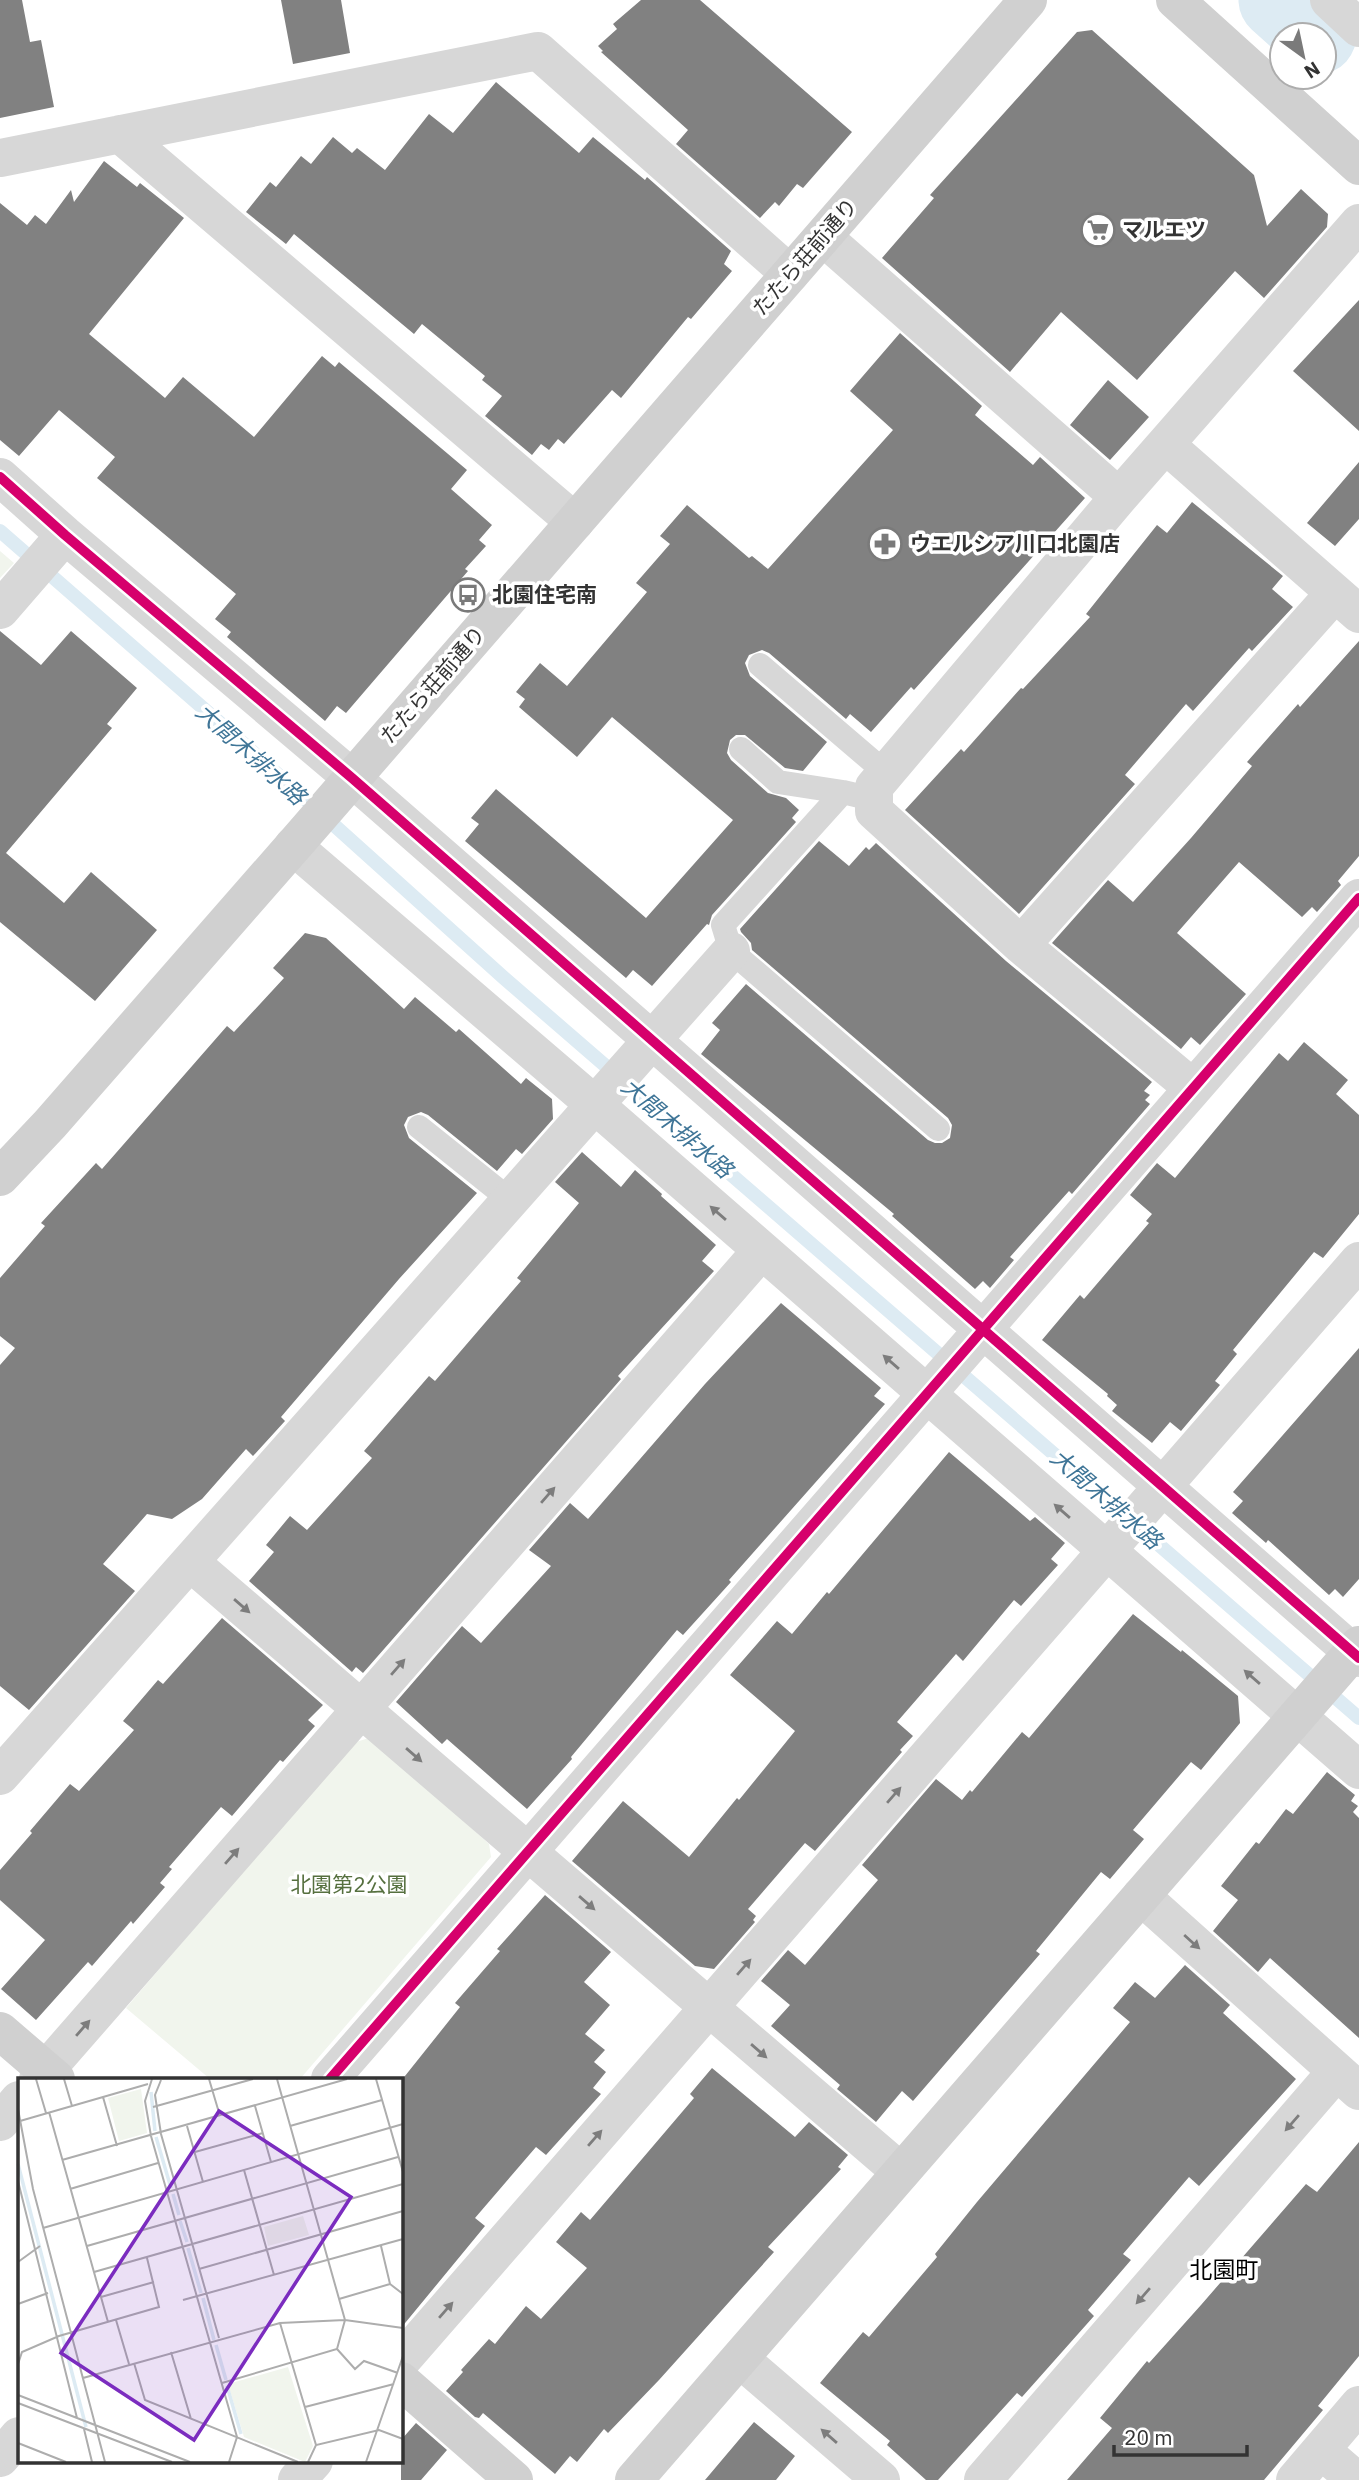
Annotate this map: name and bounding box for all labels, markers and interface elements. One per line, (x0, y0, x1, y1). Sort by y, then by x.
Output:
north arrow (1268, 21, 1338, 91)
text: N (1300, 56, 1325, 84)
street label: たたら荘前通り (745, 192, 863, 321)
supermarket icon: マルエツ (1079, 211, 1117, 249)
place label: マルエツ (1122, 215, 1206, 243)
pharmacy icon: ウエルシア川口北園店 (866, 525, 904, 563)
place label: ウエルシア川口北園店 (910, 529, 1120, 557)
bus stop icon: 北園住宅南 (449, 576, 487, 614)
place label: 北園住宅南 (492, 580, 597, 608)
street label: たたら荘前通り (373, 620, 491, 749)
water label: 大間木排水路 (190, 696, 314, 812)
water label: 大間木排水路 (616, 1071, 741, 1185)
one-way arrow (710, 1206, 727, 1221)
one-way arrow (882, 1355, 899, 1370)
water label: 大間木排水路 (1045, 1442, 1170, 1556)
one-way arrow (540, 1487, 555, 1504)
one-way arrow (1054, 1504, 1071, 1520)
one-way arrow (233, 1598, 251, 1614)
one-way arrow (390, 1658, 405, 1675)
one-way arrow (1244, 1670, 1261, 1685)
one-way arrow (406, 1747, 423, 1762)
one-way arrow (886, 1786, 902, 1804)
one-way arrow (224, 1848, 239, 1865)
park label: 北園第2公園 (290, 1870, 408, 1898)
one-way arrow (578, 1895, 595, 1910)
one-way arrow (1183, 1933, 1200, 1949)
one-way arrow (736, 1958, 752, 1976)
one-way arrow (74, 2020, 90, 2037)
one-way arrow (751, 2043, 768, 2058)
inset map (18, 2078, 402, 2462)
one-way arrow (1285, 2115, 1300, 2132)
one-way arrow (587, 2130, 602, 2147)
district label: 北園町 (1190, 2254, 1259, 2284)
one-way arrow (1136, 2287, 1151, 2304)
one-way arrow (438, 2301, 454, 2319)
scale bar (1114, 2414, 1247, 2458)
text: 20 m (1124, 2423, 1173, 2451)
one-way arrow (821, 2428, 839, 2443)

